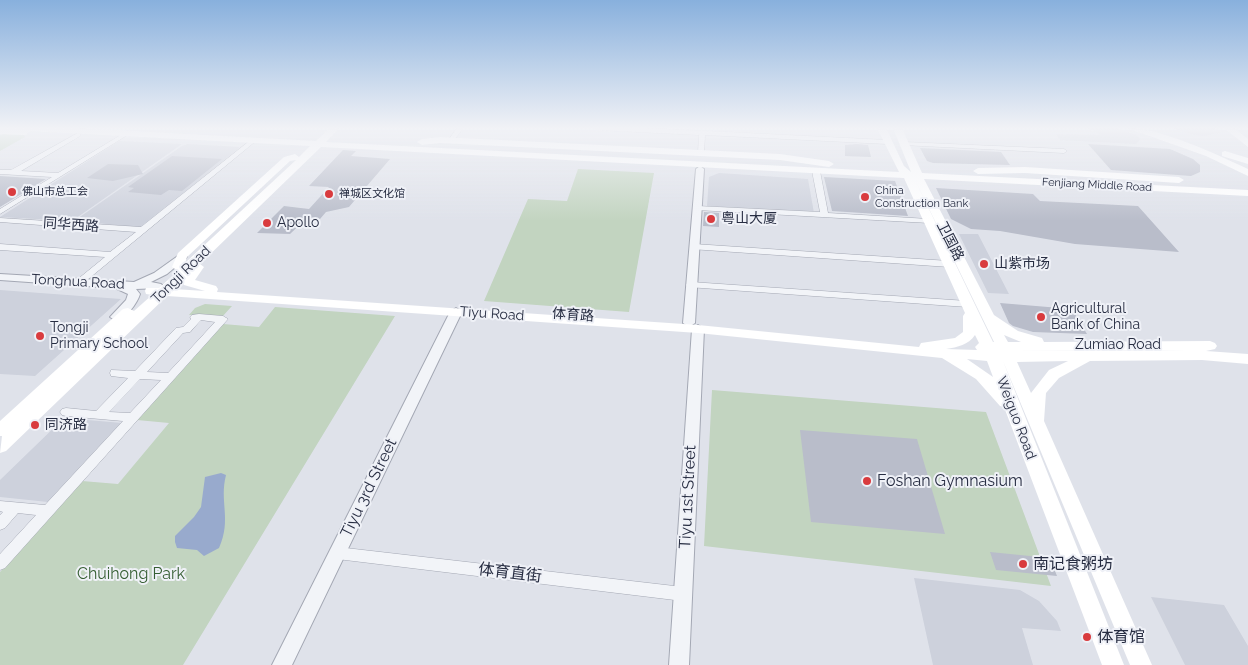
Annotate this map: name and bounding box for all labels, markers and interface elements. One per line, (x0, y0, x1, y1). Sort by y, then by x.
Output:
street label: Fenjiang Middle Road (1042, 176, 1152, 194)
place label: China Construction Bank (875, 184, 968, 210)
place label: 佛山市总工会 (22, 185, 88, 199)
marker: 佛山市总工会 (6, 186, 18, 198)
place label: 禅城区文化馆 (339, 187, 405, 201)
marker: 禅城区文化馆 (323, 188, 335, 200)
marker: China Construction Bank (859, 191, 871, 203)
place label: 粤山大厦 (721, 211, 777, 227)
marker: 粤山大厦 (705, 213, 717, 225)
street label: 同华西路 (42, 215, 100, 235)
place label: Apollo (277, 215, 319, 231)
marker: Apollo (261, 217, 273, 229)
street label: 卫国路 (933, 218, 967, 264)
street label: Tongji Road (148, 243, 214, 307)
place label: 山紫市场 (994, 256, 1050, 272)
marker: 山紫市场 (978, 258, 990, 270)
street label: Tonghua Road (31, 271, 125, 293)
place label: Agricultural Bank of China (1051, 301, 1140, 334)
street label: Tiyu Road (459, 303, 525, 325)
street label: 体育路 (551, 305, 595, 325)
marker: Agricultural Bank of China (1035, 311, 1047, 323)
place label: Tongji Primary School (50, 320, 148, 352)
marker: Tongji Primary School (34, 330, 46, 342)
street label: Zumiao Road (1075, 337, 1161, 353)
street label: Weiguo Road (992, 374, 1040, 462)
place label: 同济路 (45, 417, 87, 433)
marker: 同济路 (29, 419, 41, 431)
street label: Tiyu 3rd Street (337, 435, 401, 541)
street label: Tiyu 1st Street (676, 445, 700, 549)
place label: Foshan Gymnasium (877, 471, 1023, 491)
marker: Foshan Gymnasium (861, 475, 873, 487)
place label: 南记食粥坊 (1033, 554, 1113, 574)
marker: 南记食粥坊 (1017, 558, 1029, 570)
street label: 体育直街 (477, 560, 543, 586)
park label: Chuihong Park (77, 564, 185, 584)
place label: 体育馆 (1097, 627, 1145, 647)
marker: 体育馆 (1081, 631, 1093, 643)

